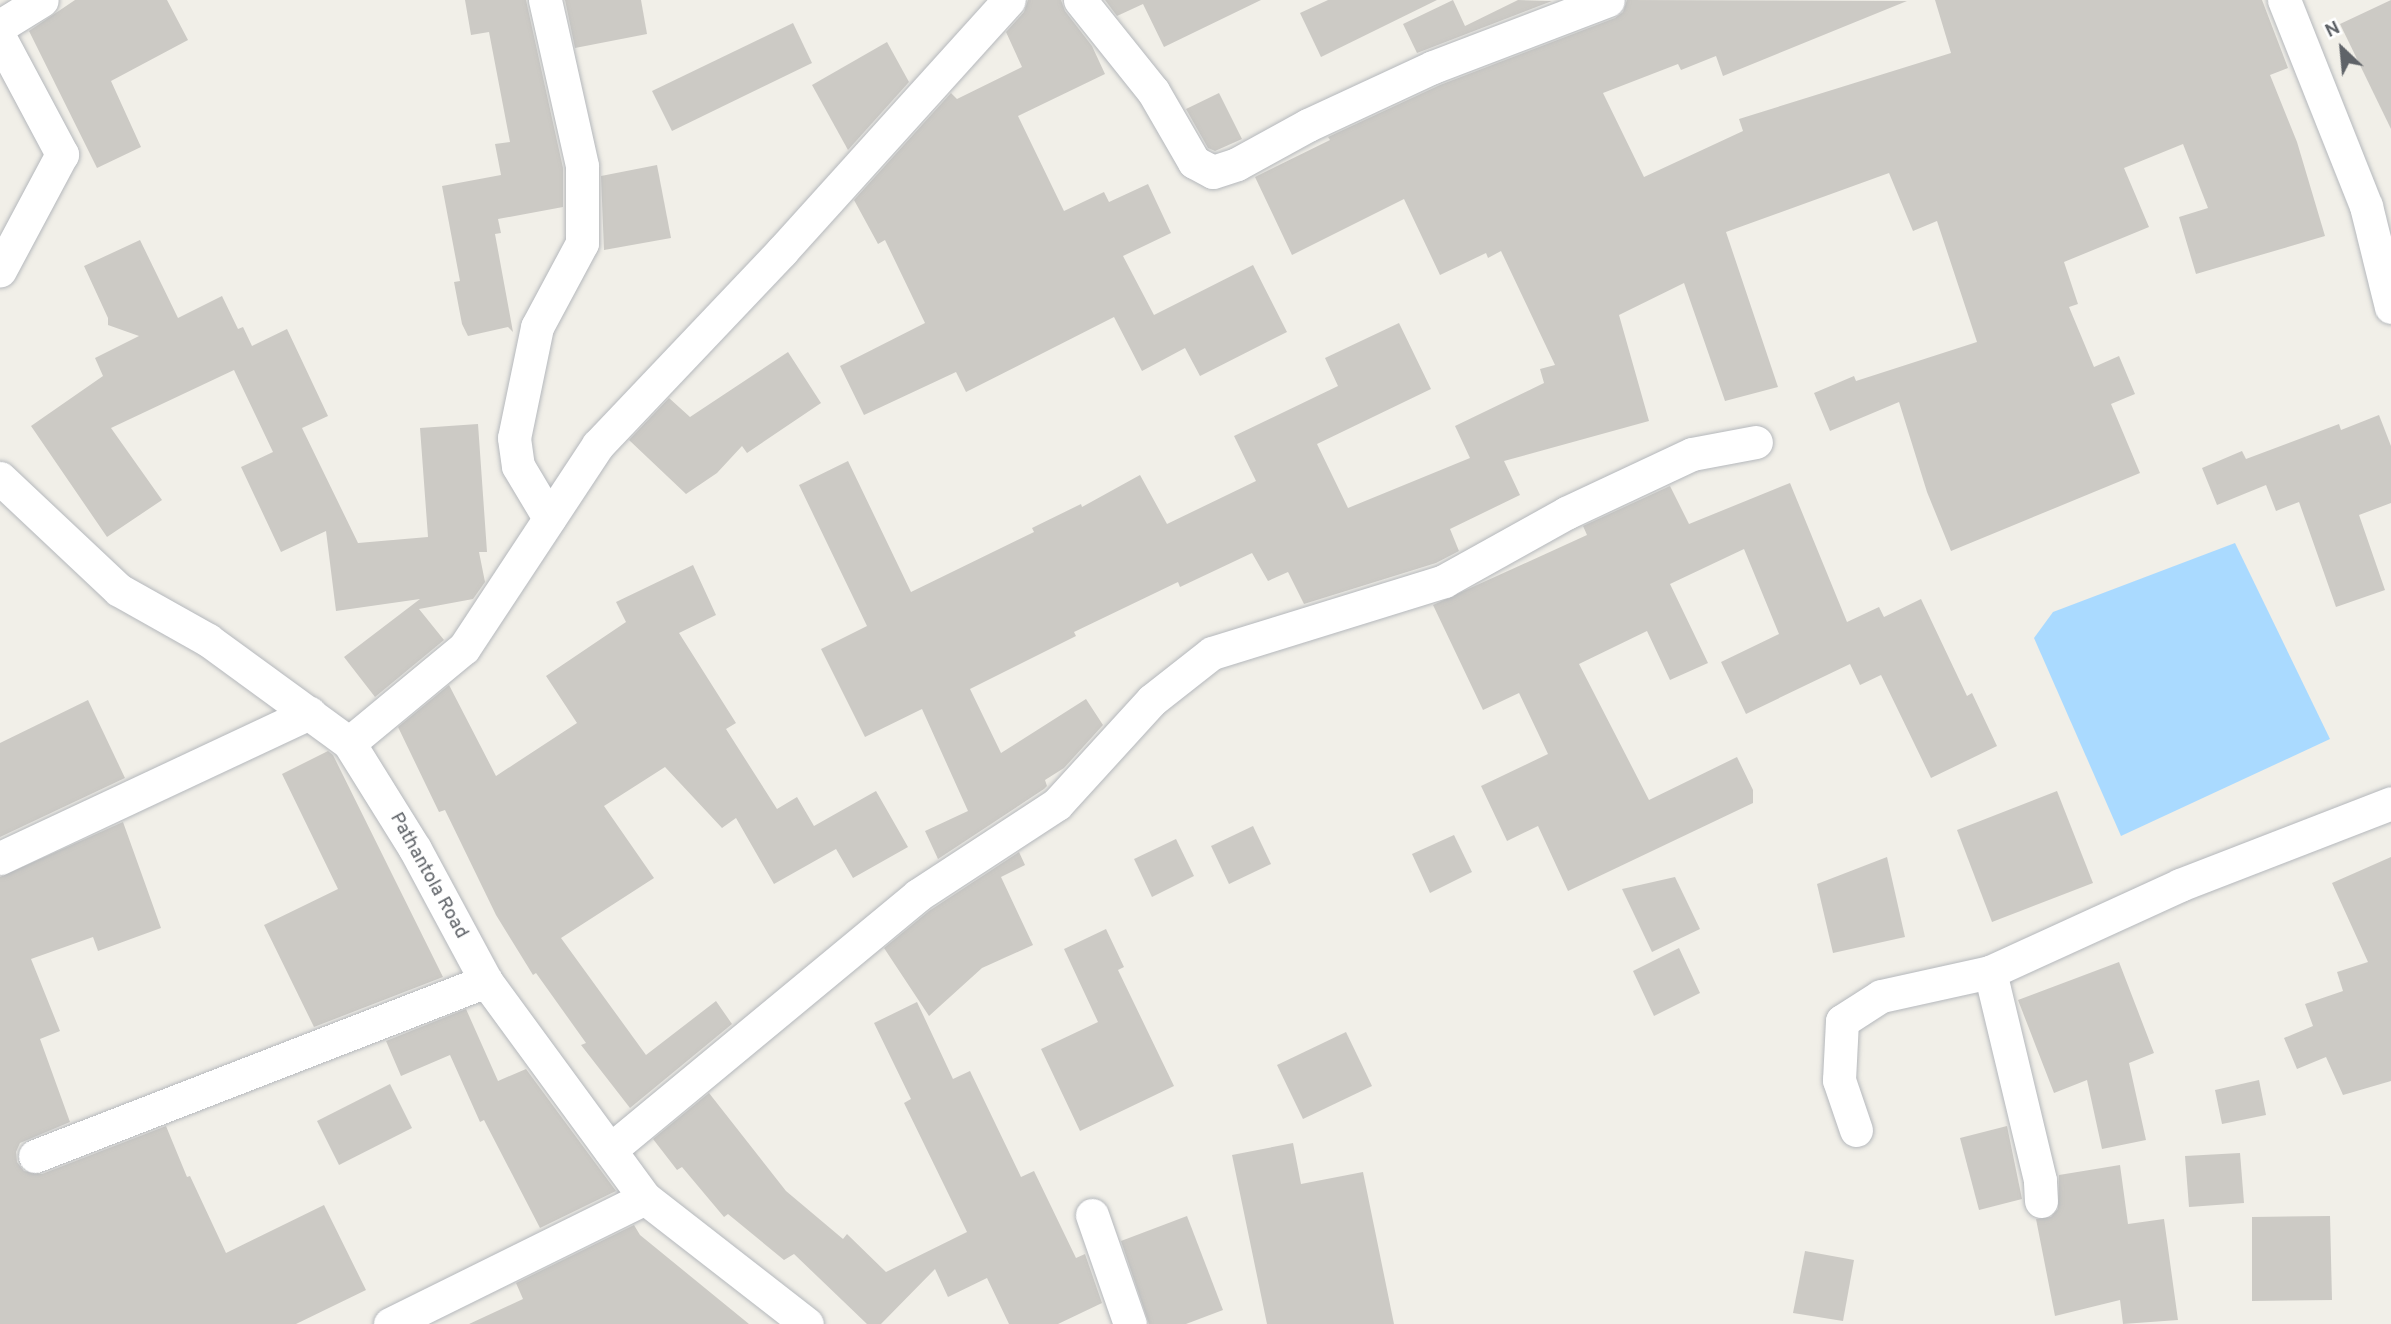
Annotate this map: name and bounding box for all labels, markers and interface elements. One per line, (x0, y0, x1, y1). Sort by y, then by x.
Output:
north arrow (2307, 14, 2377, 84)
text: N (2321, 16, 2344, 44)
street label: Pathantola Road (384, 809, 472, 943)

